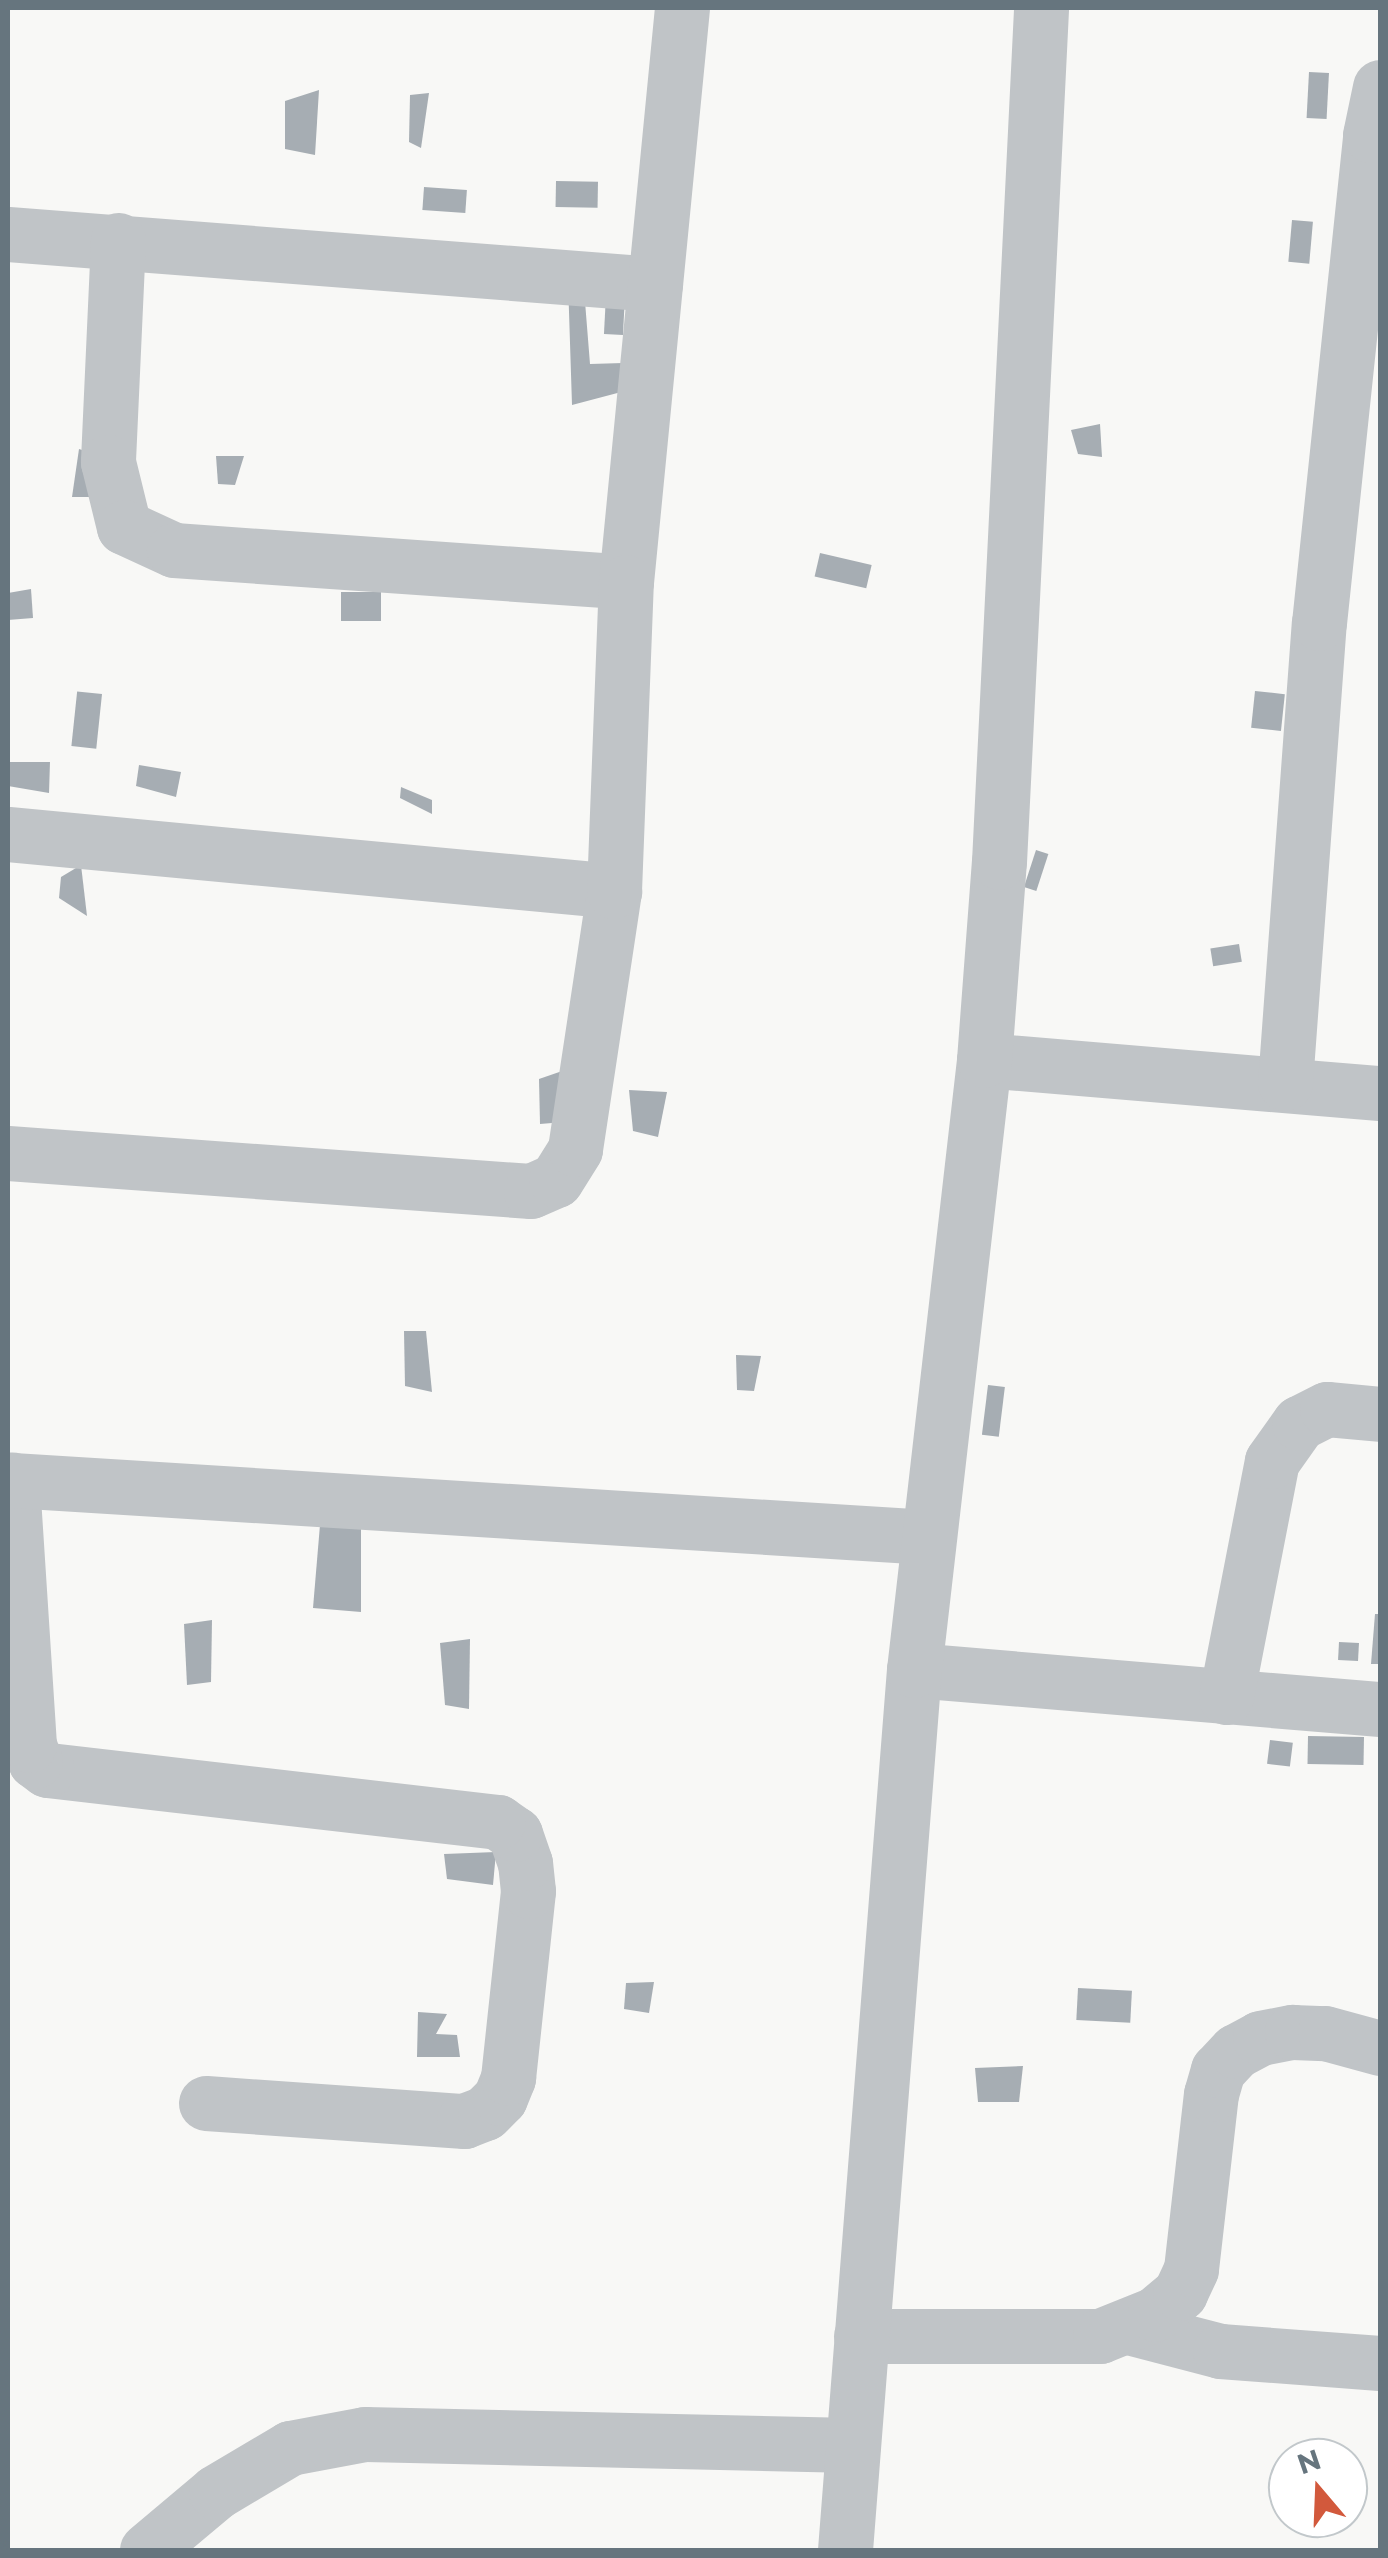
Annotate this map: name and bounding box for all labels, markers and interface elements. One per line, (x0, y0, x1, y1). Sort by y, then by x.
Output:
north arrow (1268, 2438, 1368, 2538)
text: N (1293, 2442, 1325, 2481)

